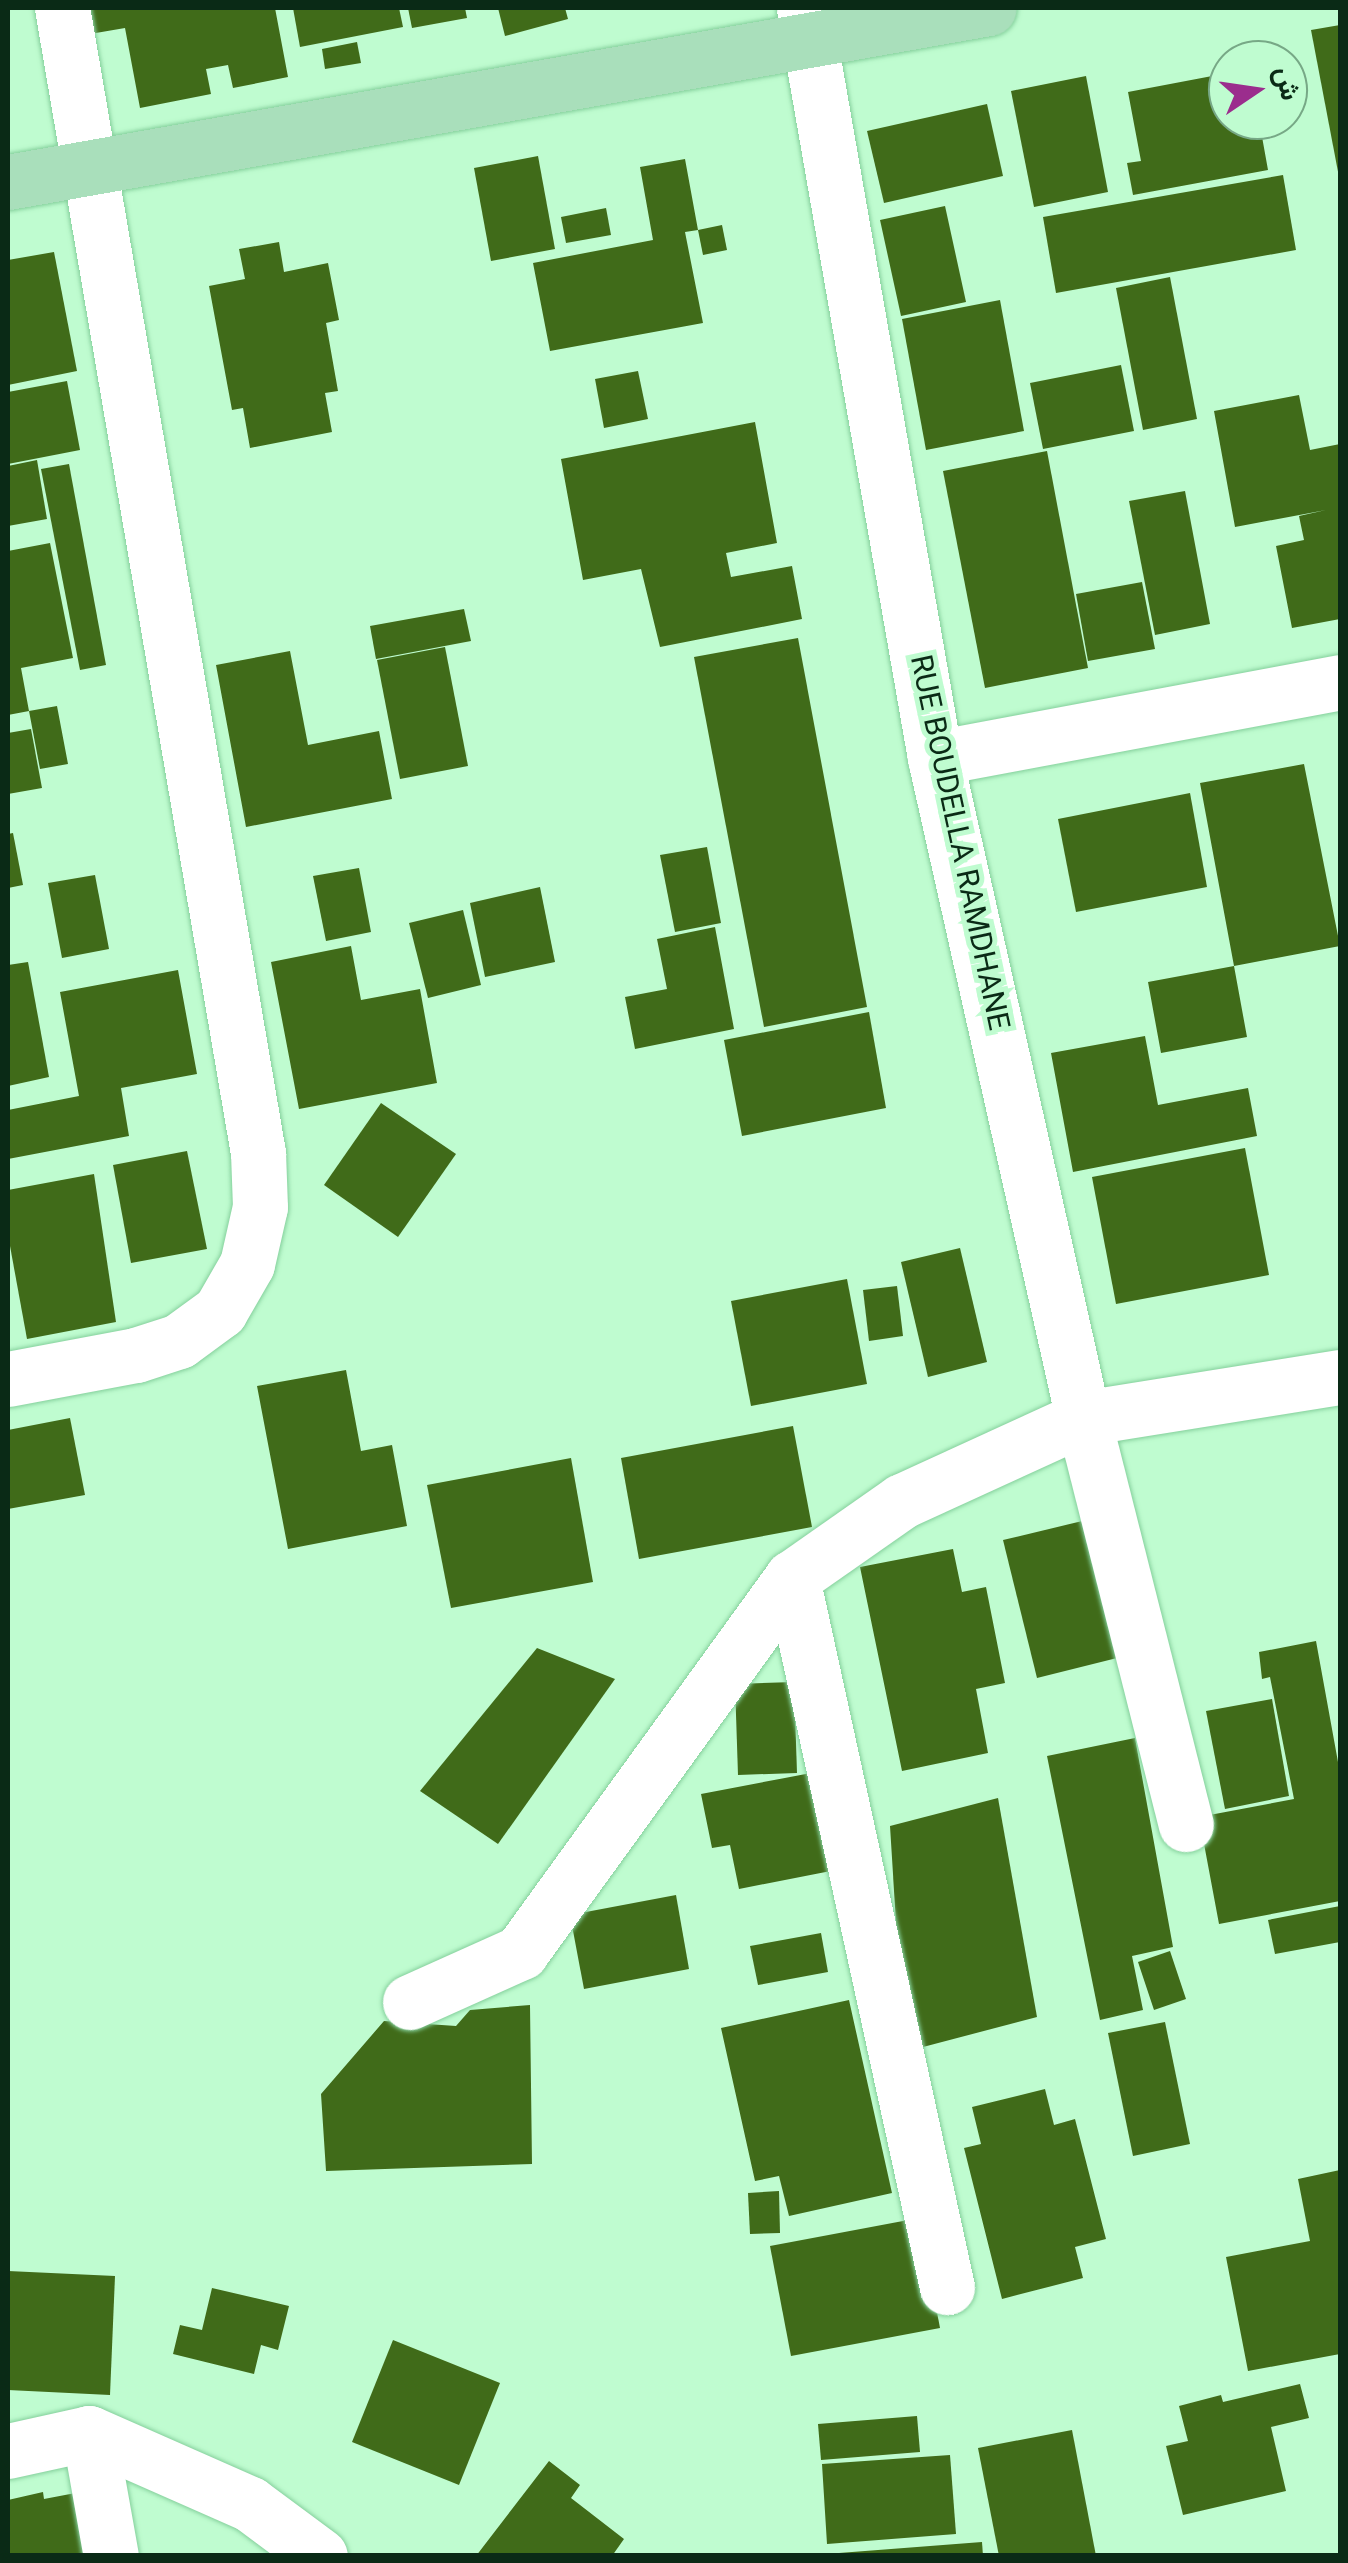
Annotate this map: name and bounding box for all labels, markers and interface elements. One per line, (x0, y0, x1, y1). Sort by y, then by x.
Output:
north arrow (1208, 40, 1308, 140)
text: ش (1260, 62, 1311, 105)
street label: RUE BOUDELLA RAMDHANE (900, 652, 1014, 1034)

